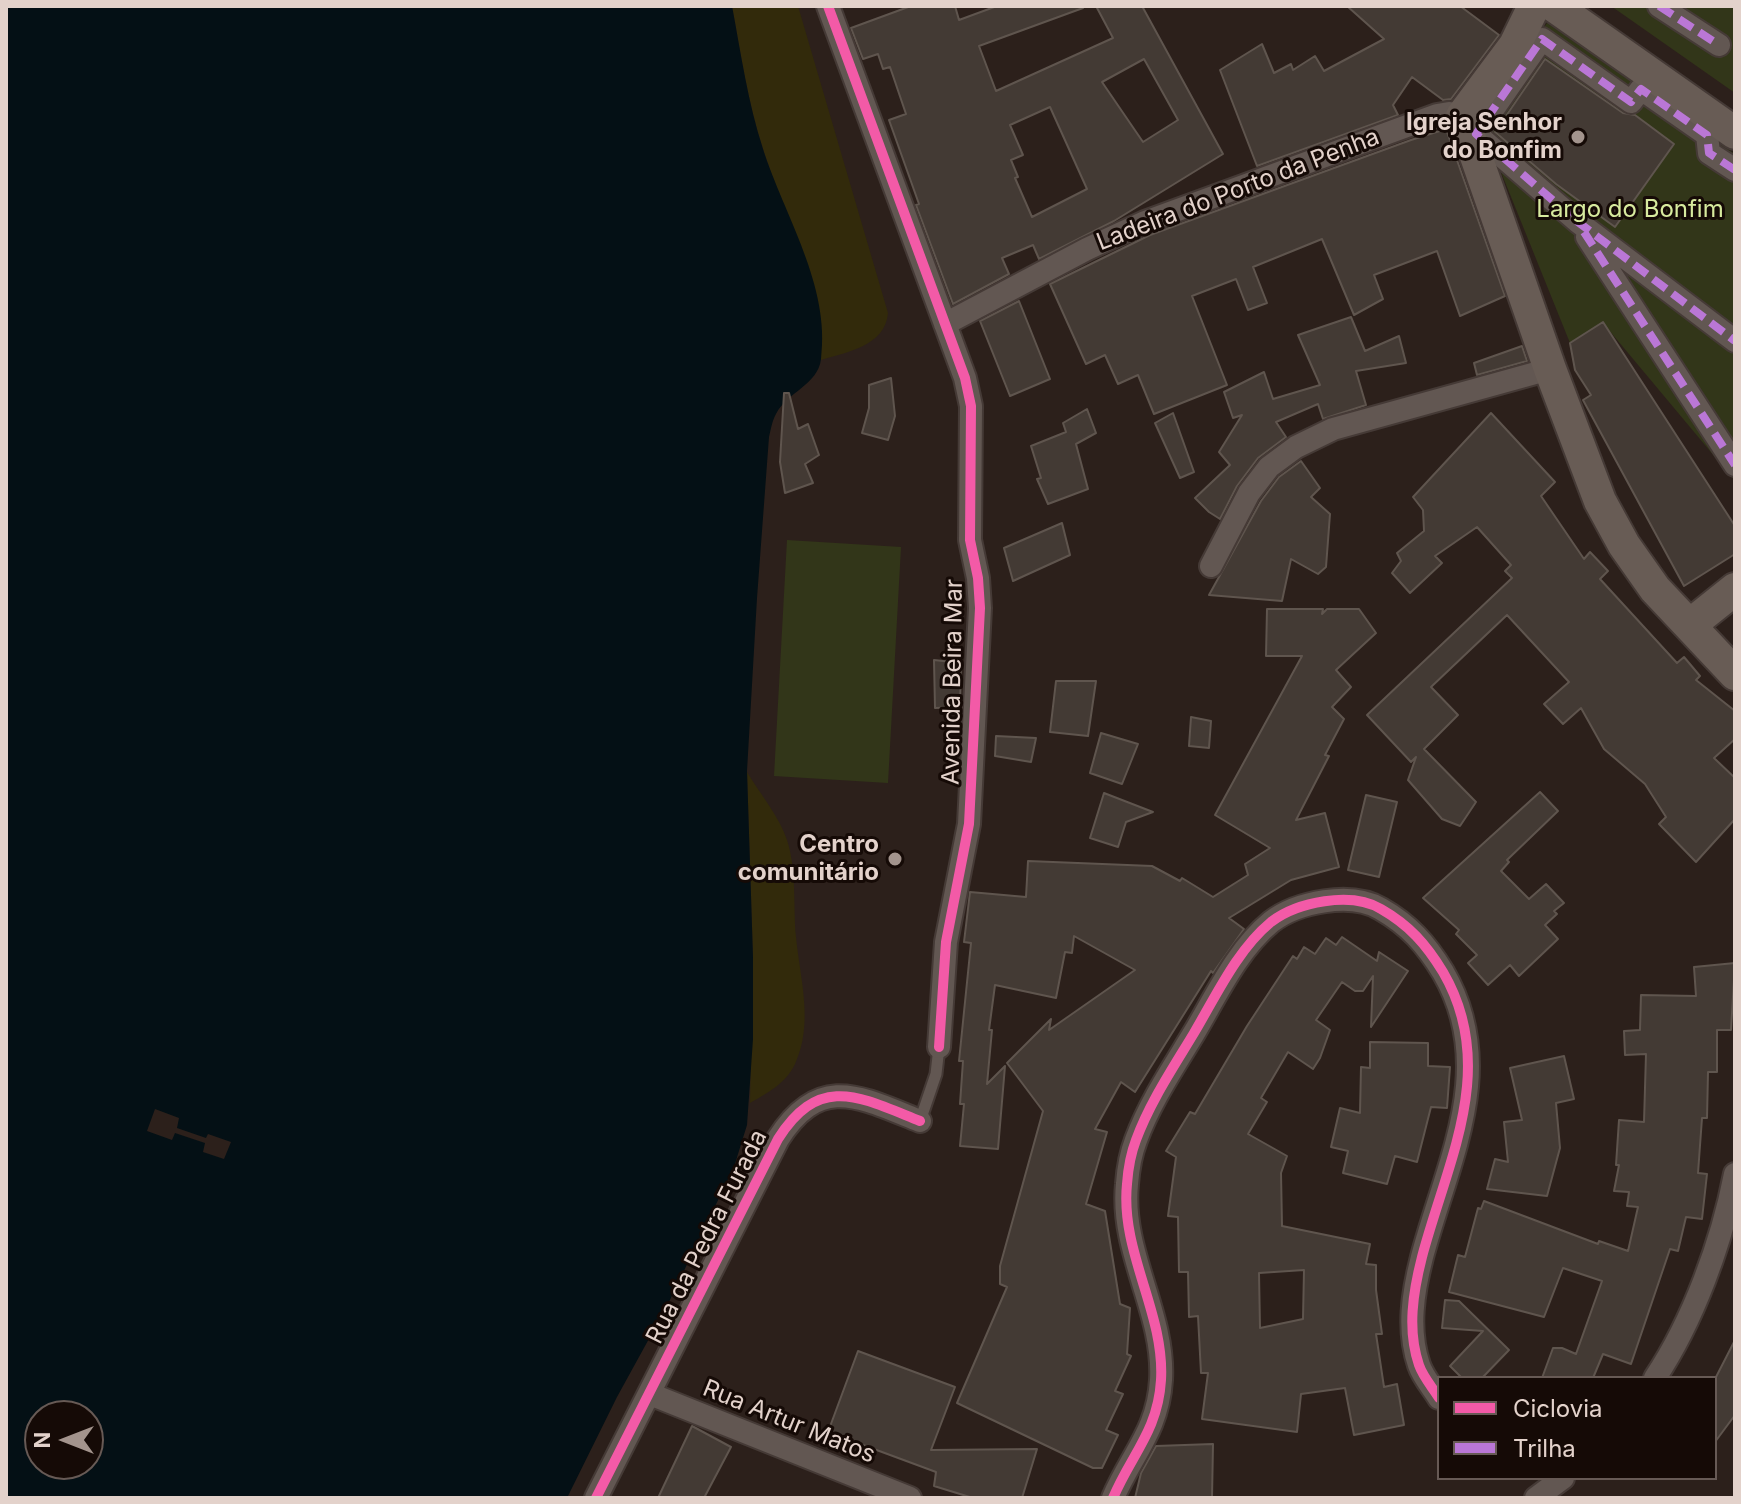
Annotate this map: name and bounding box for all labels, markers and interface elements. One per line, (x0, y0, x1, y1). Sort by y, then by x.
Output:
place label: Igreja Senhor do Bonfim (1406, 109, 1562, 165)
street label: Ladeira do Porto da Penha (1093, 123, 1383, 257)
marker: Igreja Senhor do Bonfim (1569, 128, 1587, 146)
park label: Largo do Bonfim (1536, 196, 1724, 224)
street label: Avenida Beira Mar (937, 579, 969, 785)
place label: Centro comunitário (738, 831, 879, 887)
marker: Centro comunitário (886, 850, 904, 868)
street label: Rua da Pedra Furada (641, 1125, 773, 1349)
street label: Rua Artur Matos (699, 1374, 879, 1470)
legend (1437, 1376, 1717, 1480)
text: Ciclovia (1513, 1394, 1603, 1423)
north arrow (24, 1400, 104, 1480)
text: N (29, 1432, 55, 1448)
text: Trilha (1513, 1434, 1576, 1463)

